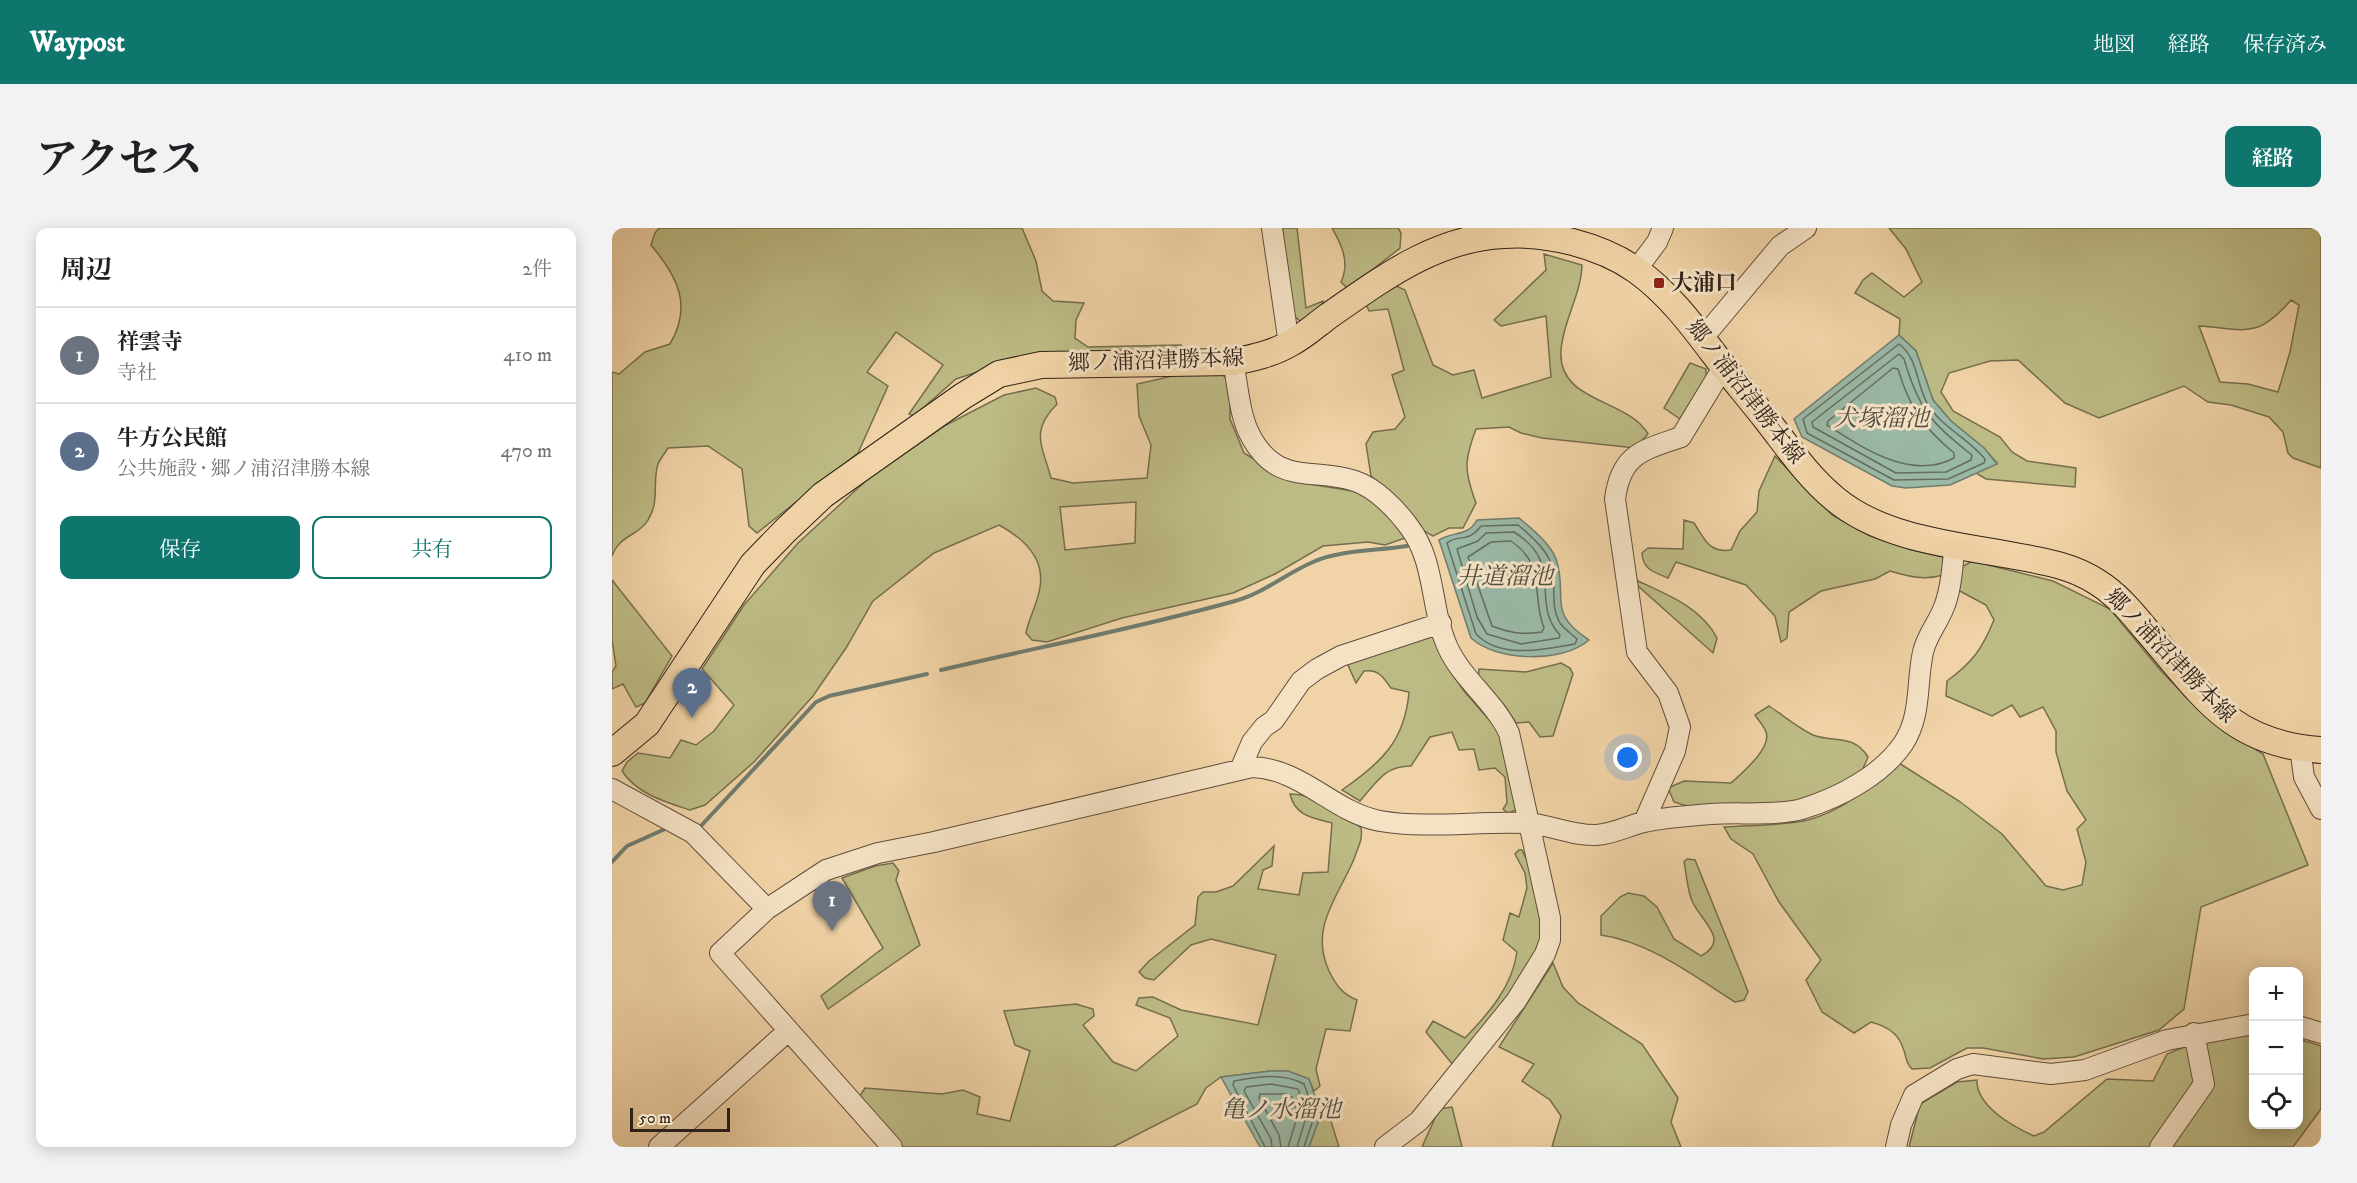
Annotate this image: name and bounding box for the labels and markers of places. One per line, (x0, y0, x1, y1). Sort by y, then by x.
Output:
place label: 大浦口 (1671, 270, 1737, 297)
marker: 大浦口 (1652, 276, 1666, 290)
pin: 2 (672, 668, 712, 718)
pin: 1 (812, 882, 852, 931)

